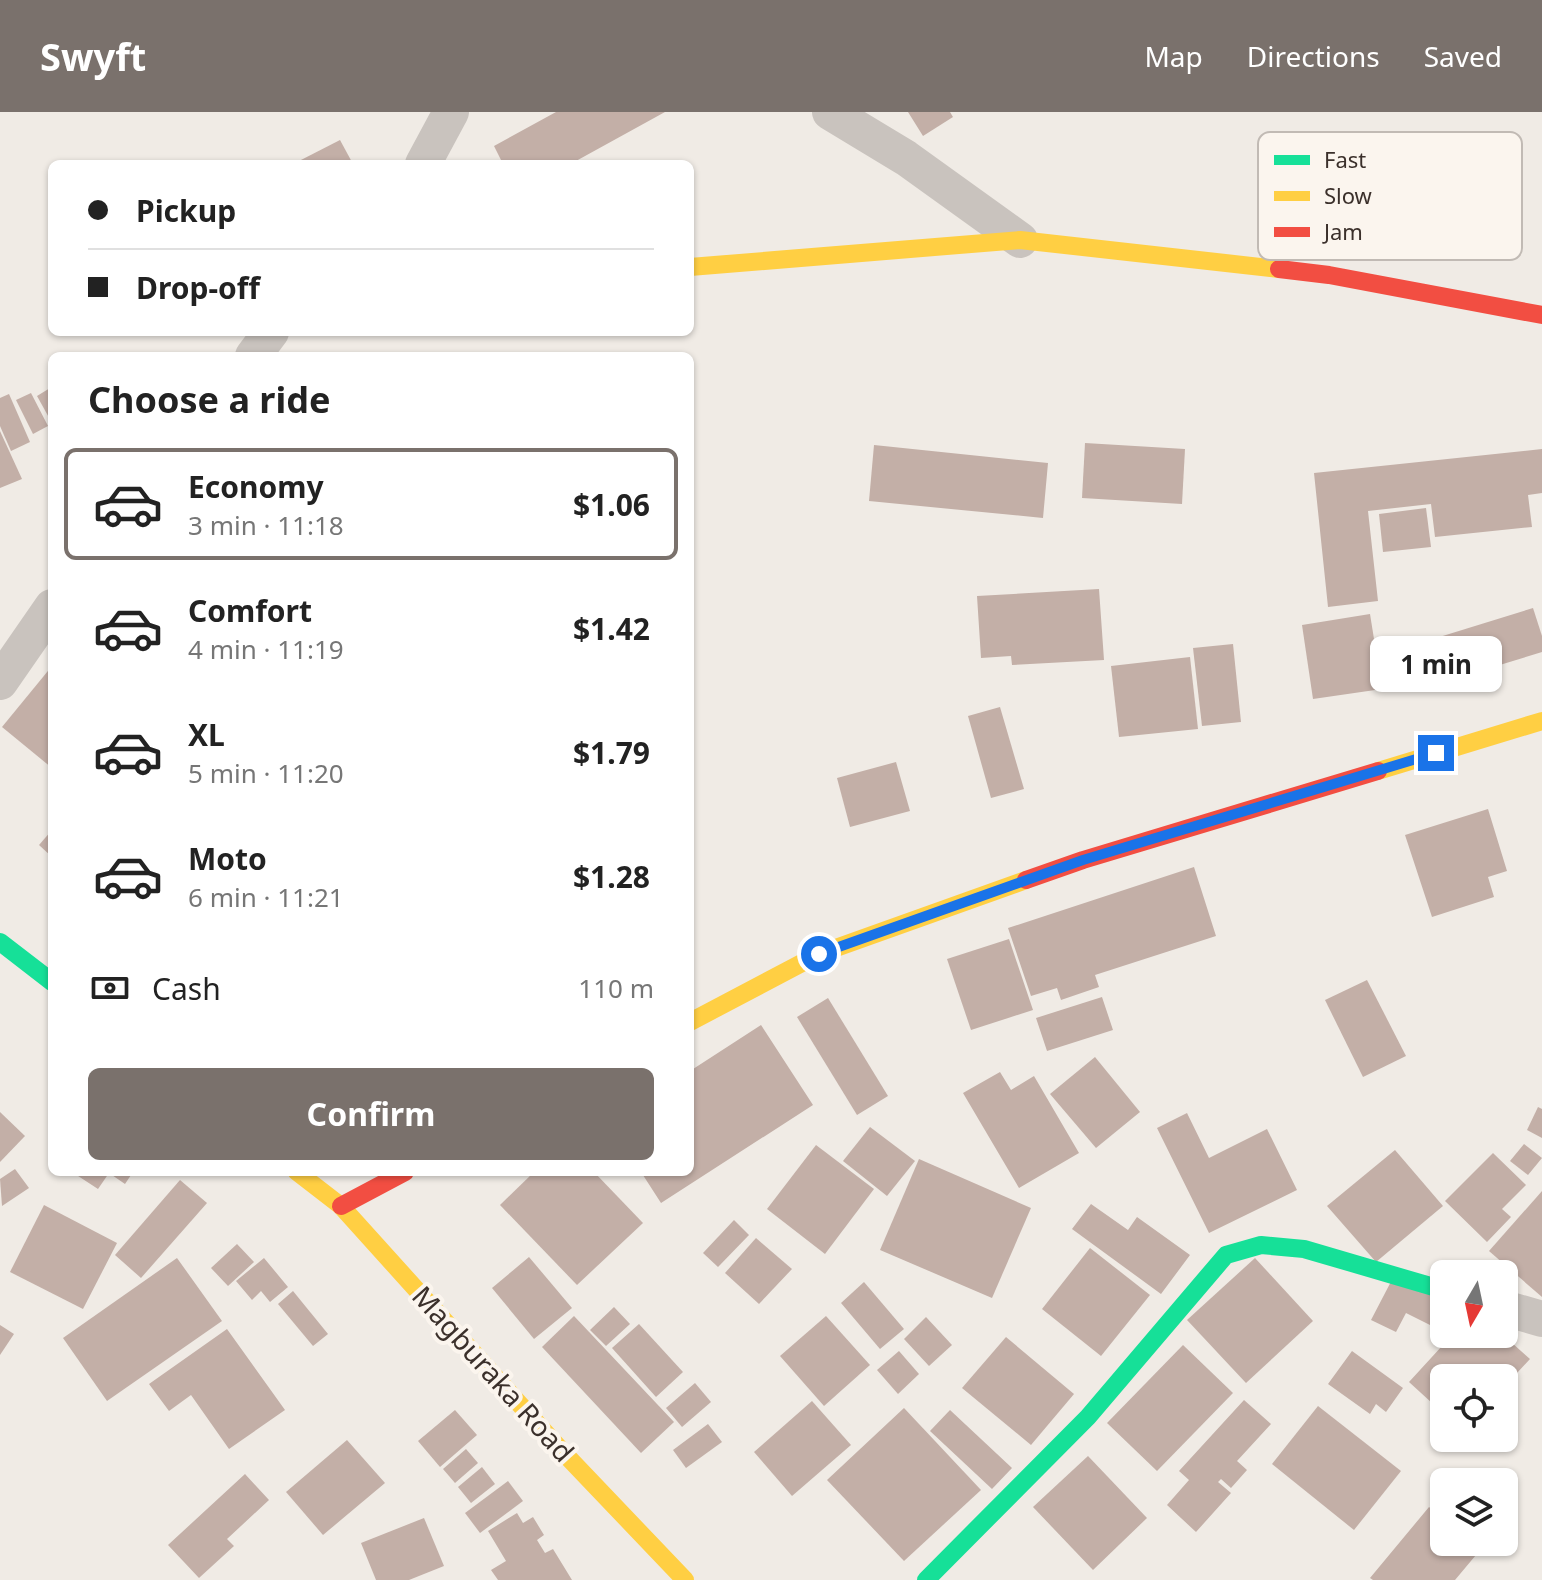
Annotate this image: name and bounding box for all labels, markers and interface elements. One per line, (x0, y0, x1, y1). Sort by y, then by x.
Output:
text: Swyft (40, 30, 146, 82)
text: Map (1144, 37, 1203, 75)
text: Directions (1247, 37, 1380, 75)
text: Saved (1424, 37, 1502, 75)
legend (1258, 132, 1522, 260)
text: Fast (1324, 144, 1366, 174)
text: Slow (1324, 180, 1373, 210)
text: Pickup (136, 190, 236, 231)
text: Jam (1322, 216, 1363, 246)
text: Drop-off (136, 267, 260, 308)
text: Choose a ride (88, 375, 330, 424)
text: Economy (188, 466, 324, 507)
icon: car (92, 468, 164, 540)
text: $1.06 (573, 484, 650, 525)
text: 3 min · 11:18 (188, 507, 344, 543)
text: Comfort (188, 590, 312, 631)
icon: car (92, 592, 164, 664)
text: $1.42 (573, 608, 650, 649)
text: 4 min · 11:19 (188, 631, 344, 667)
callout: 1 min (1370, 637, 1502, 693)
text: 1 min (1400, 646, 1472, 682)
text: XL (188, 714, 225, 755)
icon: car (92, 716, 164, 788)
text: $1.79 (573, 732, 650, 773)
route end (1418, 735, 1454, 771)
text: 5 min · 11:20 (188, 755, 344, 791)
text: Moto (188, 838, 267, 879)
icon: car (92, 840, 164, 912)
text: $1.28 (573, 856, 650, 897)
text: 6 min · 11:21 (188, 879, 344, 915)
route start (801, 936, 837, 972)
icon: cash (88, 966, 132, 1010)
text: Cash (152, 968, 221, 1009)
text: 110 m (578, 970, 654, 1006)
button: Confirm (88, 1068, 654, 1160)
north arrow (1430, 1260, 1518, 1348)
map controls (1430, 1260, 1518, 1556)
street label: Magburaka Road (404, 1277, 583, 1470)
button: locate (1430, 1364, 1518, 1452)
button: layers (1430, 1468, 1518, 1556)

